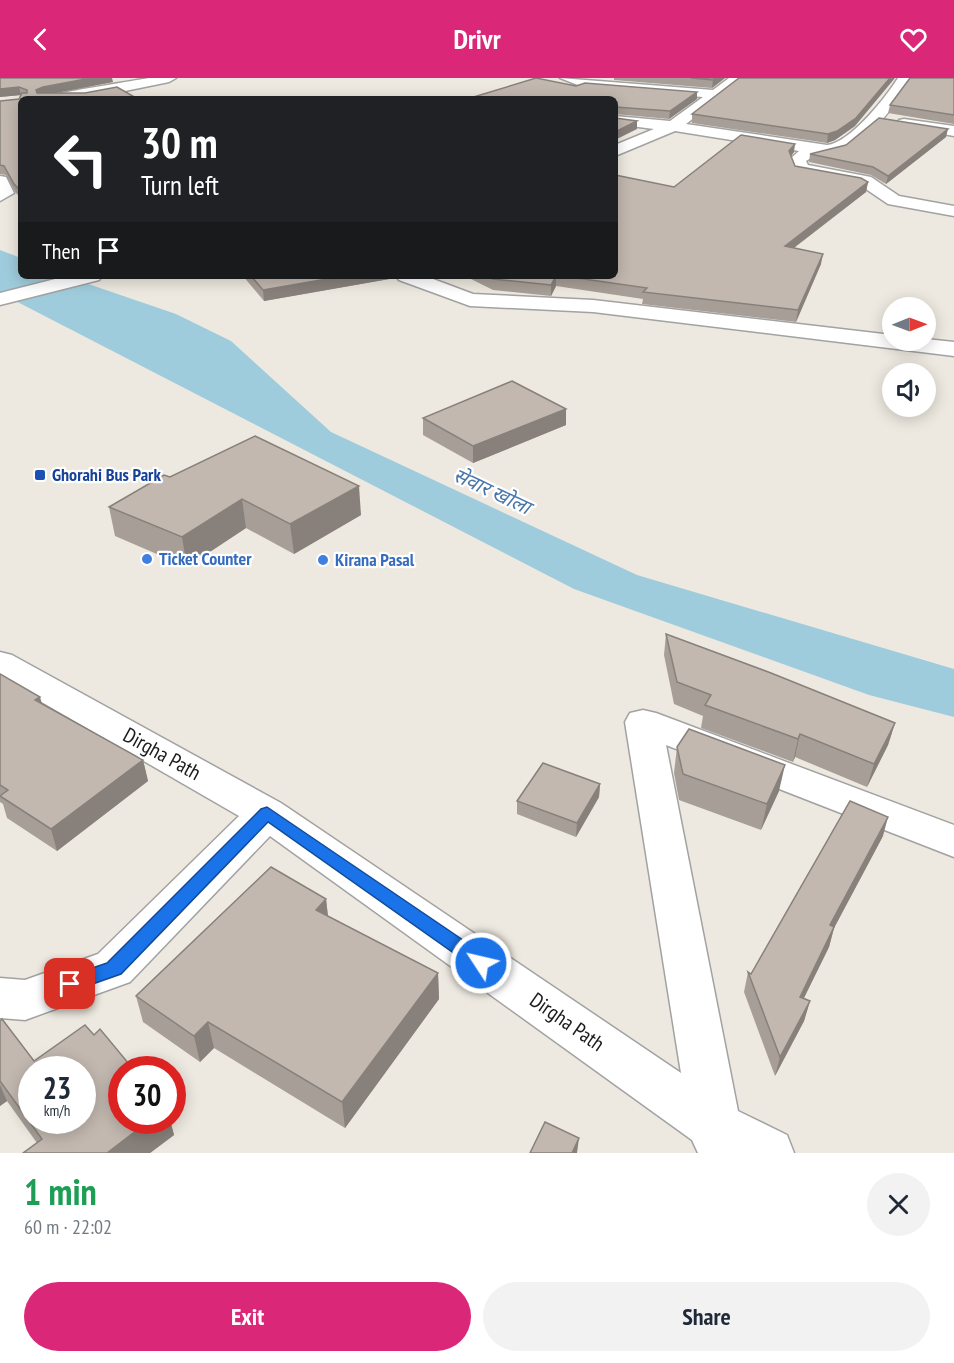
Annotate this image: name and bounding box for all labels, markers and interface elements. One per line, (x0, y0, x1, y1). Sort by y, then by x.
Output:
text: Drivr (453, 22, 501, 56)
icon: back (24, 23, 57, 56)
icon: heart (897, 23, 930, 56)
text: 30 m (141, 115, 218, 170)
icon: left (42, 120, 120, 198)
text: Turn left (141, 168, 219, 202)
icon: arrive (92, 234, 125, 267)
text: Then (42, 237, 80, 265)
north arrow (882, 297, 936, 351)
map controls (882, 297, 936, 417)
button: sound (882, 363, 936, 417)
water label: सेवार खोला (449, 462, 538, 522)
place label: Ghorahi Bus Park (52, 463, 161, 486)
marker: Ghorahi Bus Park (33, 468, 47, 482)
place label: Ticket Counter (159, 547, 252, 570)
place label: Kirana Pasal (335, 548, 415, 571)
marker: Ticket Counter (140, 552, 154, 566)
marker: Kirana Pasal (316, 553, 330, 567)
street label: Dirgha Path (119, 721, 206, 786)
position arrow (449, 931, 513, 995)
pin (44, 958, 95, 1009)
icon: arrive (53, 967, 86, 1000)
street label: Dirgha Path (525, 986, 610, 1057)
speed limit sign: 30 (108, 1056, 186, 1134)
text: 23 (43, 1068, 71, 1107)
text: km/h (44, 1101, 70, 1120)
text: 1 min (24, 1168, 97, 1215)
button: close (867, 1173, 930, 1236)
text: 60 m · 22:02 (24, 1214, 112, 1240)
button: Exit (24, 1282, 471, 1351)
button: Share (483, 1282, 930, 1351)

